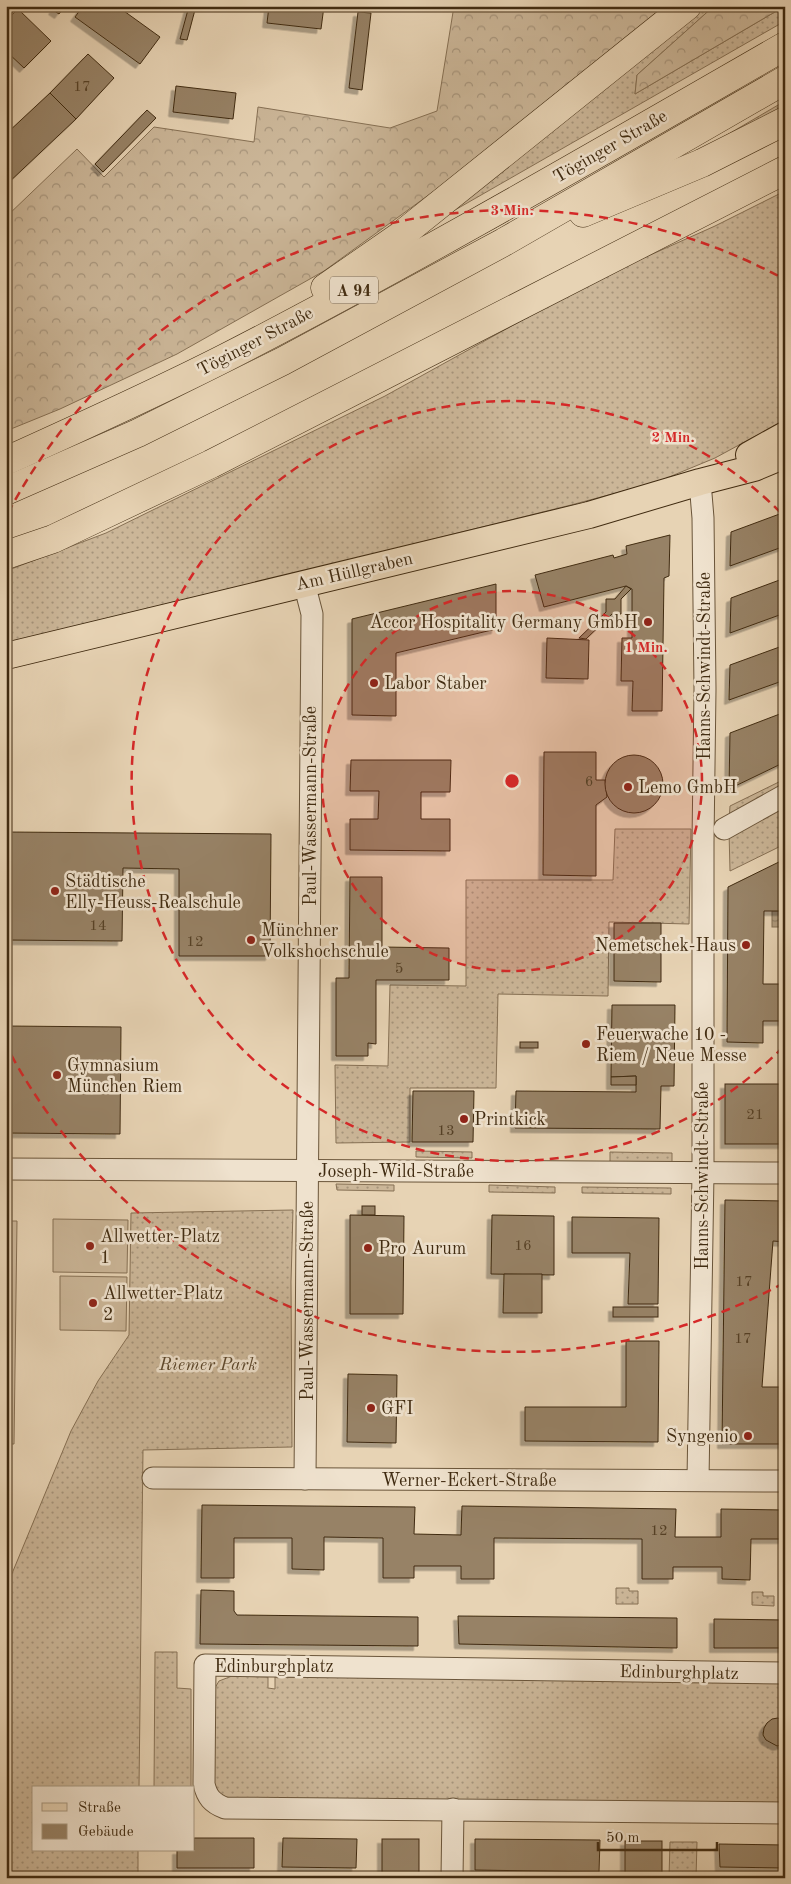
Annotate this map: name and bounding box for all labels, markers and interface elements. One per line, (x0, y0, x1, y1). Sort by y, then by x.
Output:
house number: 17 (73, 80, 91, 95)
street label: Töginger Straße (551, 107, 670, 187)
text: 3 Min. (490, 204, 534, 219)
road number: A 94 (330, 276, 378, 304)
street label: Töginger Straße (195, 304, 316, 380)
text: 2 Min. (651, 431, 695, 446)
street label: Am Hüllgraben (294, 550, 415, 594)
street label: Hanns-Schwindt-Straße (696, 572, 714, 760)
place label: Accor Hospitality Germany GmbH (370, 614, 638, 632)
marker: Accor Hospitality Germany GmbH (642, 616, 654, 628)
text: 1 Min. (624, 641, 668, 656)
place label: Labor Staber (384, 675, 487, 693)
marker: Labor Staber (368, 677, 380, 689)
street label: Paul-Wassermann-Straße (302, 706, 320, 906)
centre of rings (503, 772, 521, 790)
house number: 6 (585, 775, 593, 790)
place label: Lemo GmbH (638, 779, 737, 797)
marker: Lemo GmbH (622, 781, 634, 793)
place label: Städtische Elly-Heuss-Realschule (65, 873, 241, 912)
marker: Städtische Elly-Heuss-Realschule (49, 885, 61, 897)
house number: 14 (89, 919, 107, 934)
place label: Münchner Volkshochschule (261, 922, 389, 961)
marker: Münchner Volkshochschule (245, 934, 257, 946)
house number: 12 (186, 935, 204, 950)
place label: Nemetschek-Haus (595, 937, 736, 955)
marker: Nemetschek-Haus (740, 939, 752, 951)
house number: 5 (395, 962, 403, 977)
place label: Feuerwache 10 - Riem / Neue Messe (596, 1026, 747, 1065)
marker: Feuerwache 10 - Riem / Neue Messe (580, 1038, 592, 1050)
place label: Gymnasium München Riem (67, 1057, 182, 1096)
marker: Gymnasium München Riem (51, 1069, 63, 1081)
street label: Hanns-Schwindt-Straße (694, 1082, 712, 1270)
house number: 21 (746, 1108, 764, 1123)
place label: Printkick (474, 1111, 546, 1129)
marker: Printkick (458, 1113, 470, 1125)
house number: 13 (437, 1124, 455, 1139)
street label: Joseph-Wild-Straße (318, 1163, 474, 1181)
street label: Paul-Wassermann-Straße (299, 1201, 317, 1401)
place label: Allwetter-Platz 1 (100, 1228, 220, 1267)
house number: 16 (514, 1239, 532, 1254)
marker: Allwetter-Platz 1 (84, 1240, 96, 1252)
place label: Pro Aurum (378, 1240, 466, 1258)
marker: Pro Aurum (362, 1242, 374, 1254)
house number: 17 (735, 1275, 753, 1290)
place label: Allwetter-Platz 2 (103, 1285, 223, 1324)
marker: Allwetter-Platz 2 (87, 1297, 99, 1309)
house number: 17 (734, 1332, 752, 1347)
park label: Riemer Park (158, 1356, 257, 1374)
place label: GFI (381, 1400, 413, 1418)
marker: GFI (365, 1402, 377, 1414)
place label: Syngenio (666, 1428, 738, 1446)
marker: Syngenio (742, 1430, 754, 1442)
street label: Werner-Eckert-Straße (382, 1472, 556, 1490)
house number: 12 (650, 1524, 668, 1539)
street label: Edinburghplatz (214, 1658, 334, 1676)
street label: Edinburghplatz (619, 1663, 739, 1683)
legend (32, 1786, 195, 1852)
text: Straße (78, 1801, 121, 1816)
scale bar (598, 1819, 717, 1851)
text: Gebäude (78, 1825, 134, 1840)
text: 50 m (606, 1831, 640, 1846)

